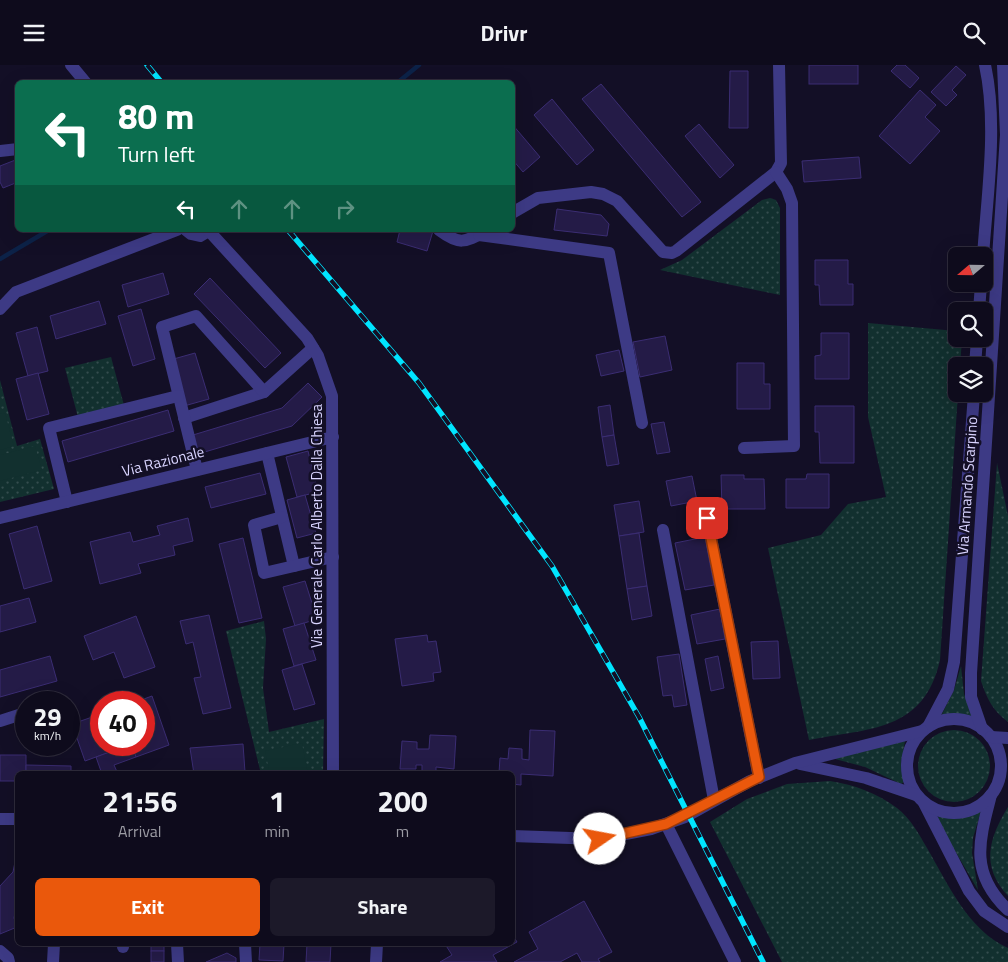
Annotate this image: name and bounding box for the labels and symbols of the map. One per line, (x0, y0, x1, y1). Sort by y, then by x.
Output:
north arrow (948, 247, 992, 293)
street label: Via Generale Carlo Alberto Dalla Chiesa (305, 404, 328, 648)
street label: Via Armando Scarpino (951, 416, 983, 556)
street label: Via Razionale (119, 440, 207, 482)
pin (686, 497, 728, 539)
speed limit sign: 40 (90, 691, 155, 756)
position arrow (573, 812, 625, 864)

